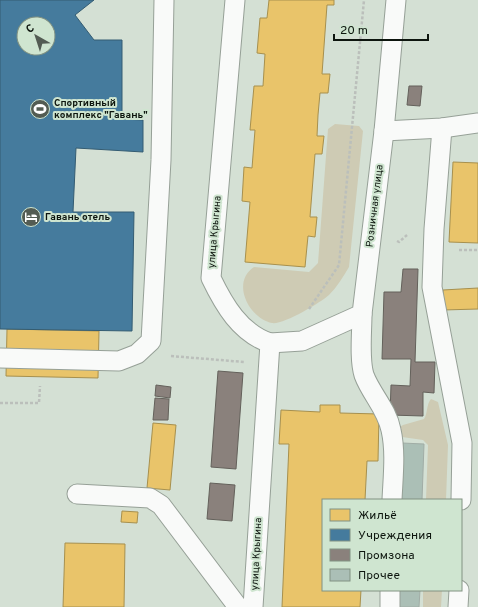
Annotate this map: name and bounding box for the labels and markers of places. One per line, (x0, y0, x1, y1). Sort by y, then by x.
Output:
place label: Спортивный комплекс "Гавань" (54, 97, 148, 122)
sports icon: Спортивный комплекс "Гавань" (29, 98, 51, 120)
hotel icon: Гавань отель (20, 206, 42, 228)
place label: Гавань отель (45, 211, 110, 224)

